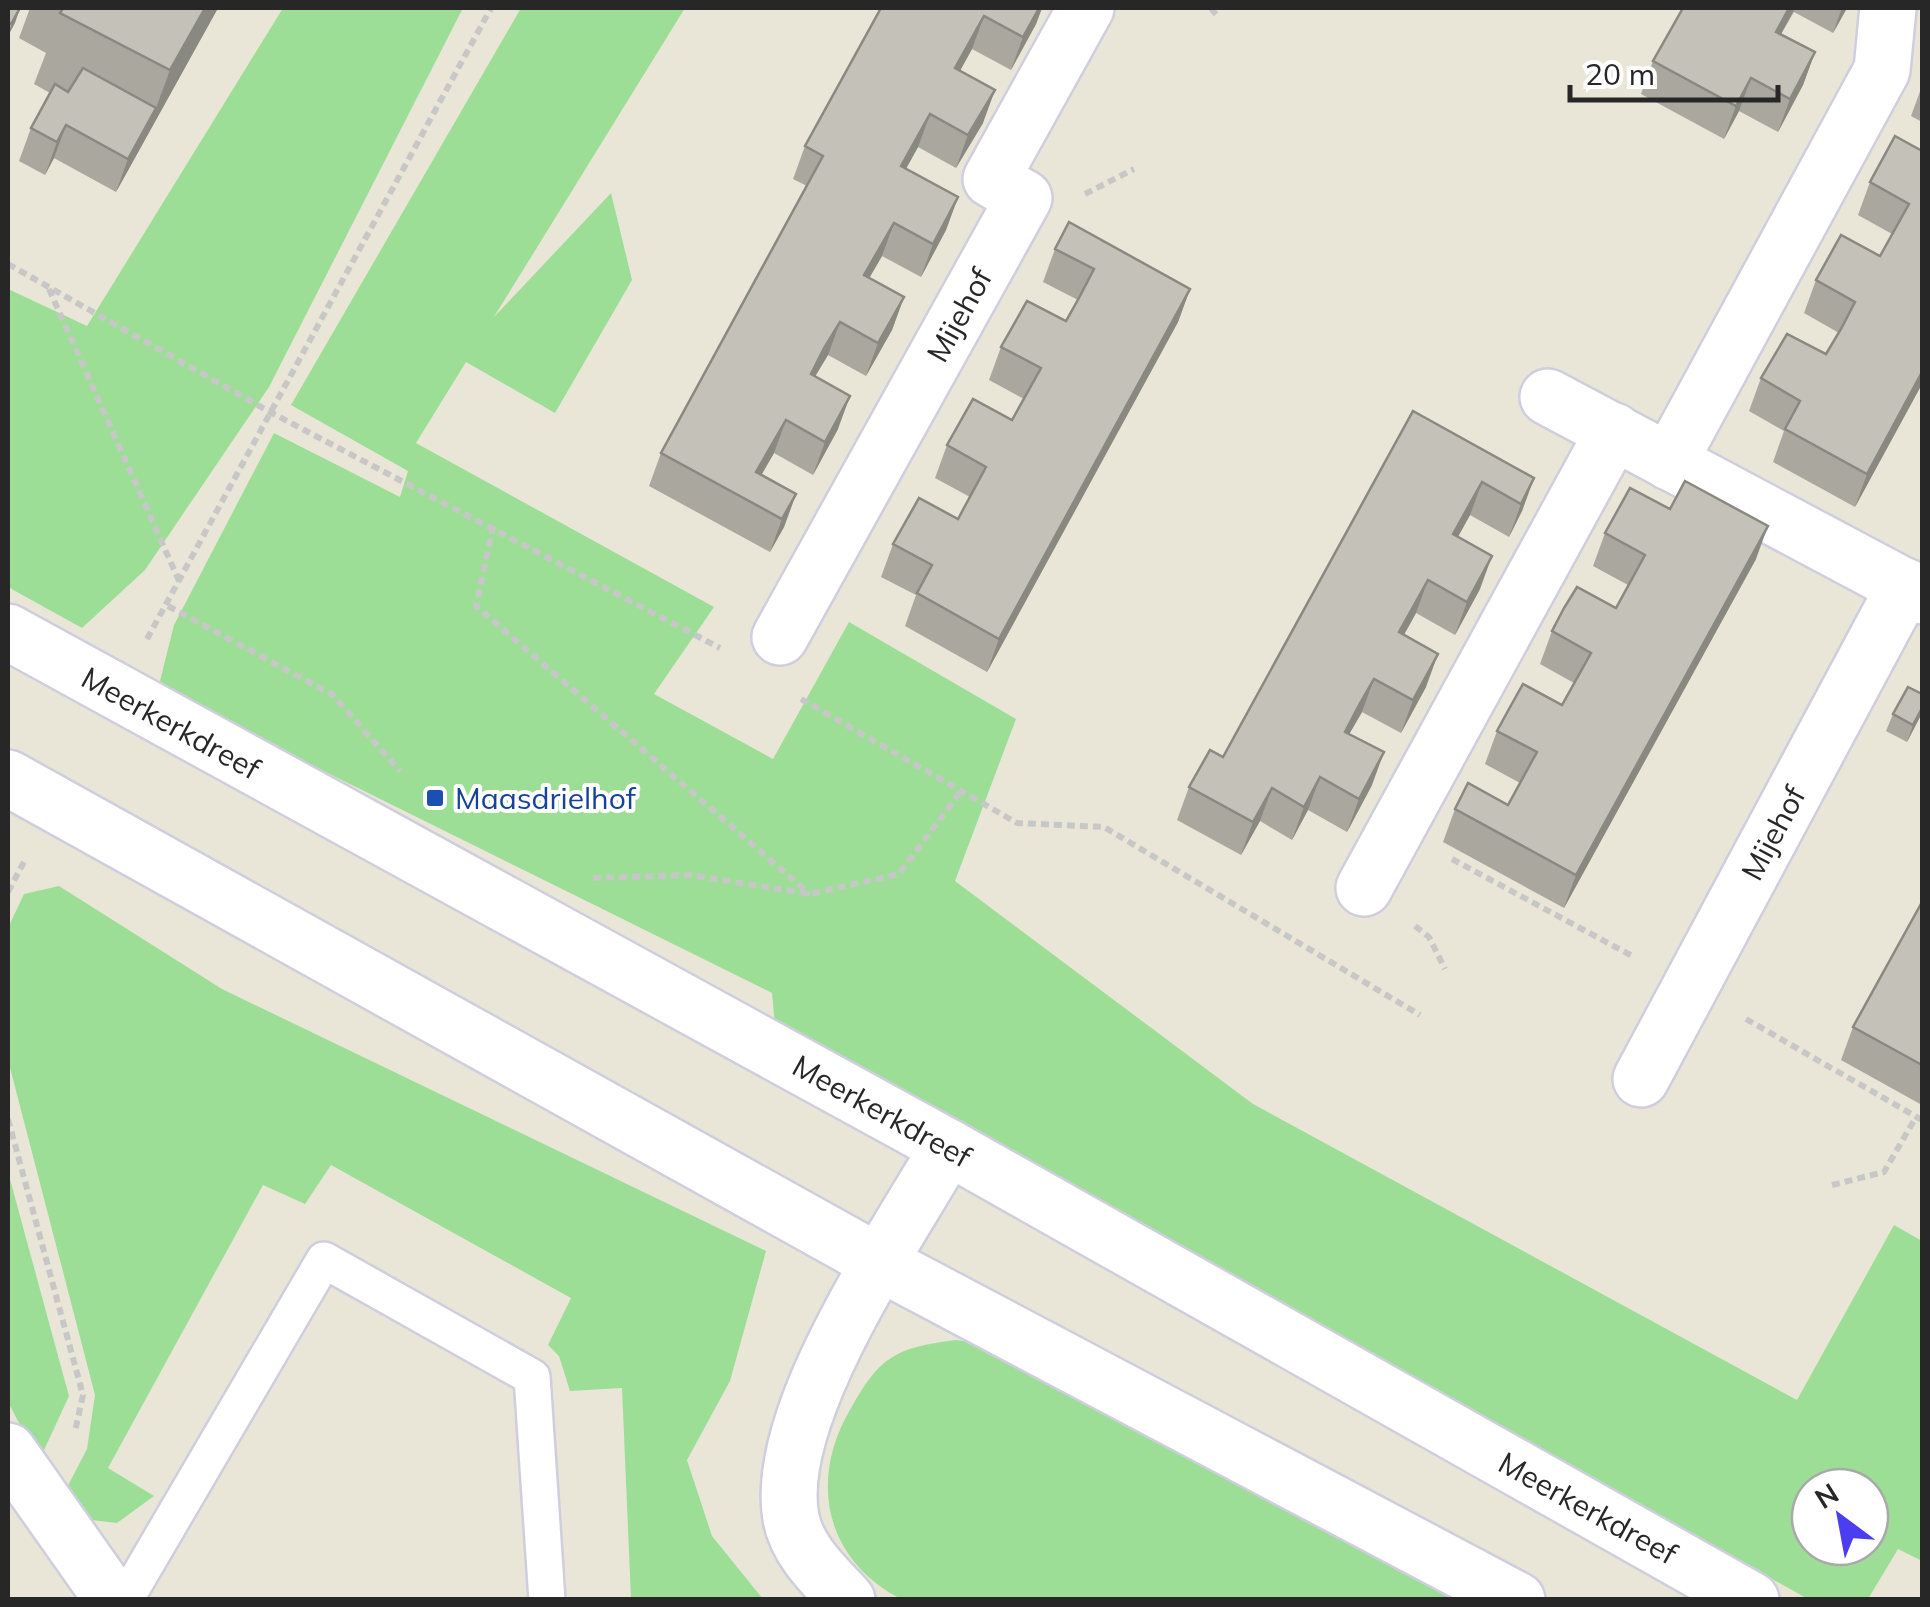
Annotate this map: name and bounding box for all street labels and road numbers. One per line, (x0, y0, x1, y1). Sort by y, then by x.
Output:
street label: Mijehof (918, 261, 1001, 368)
street label: Meerkerkdreef (75, 658, 268, 788)
street label: Mijehof (1733, 779, 1814, 887)
street label: Meerkerkdreef (786, 1046, 979, 1176)
street label: Meerkerkdreef (1492, 1443, 1685, 1573)

